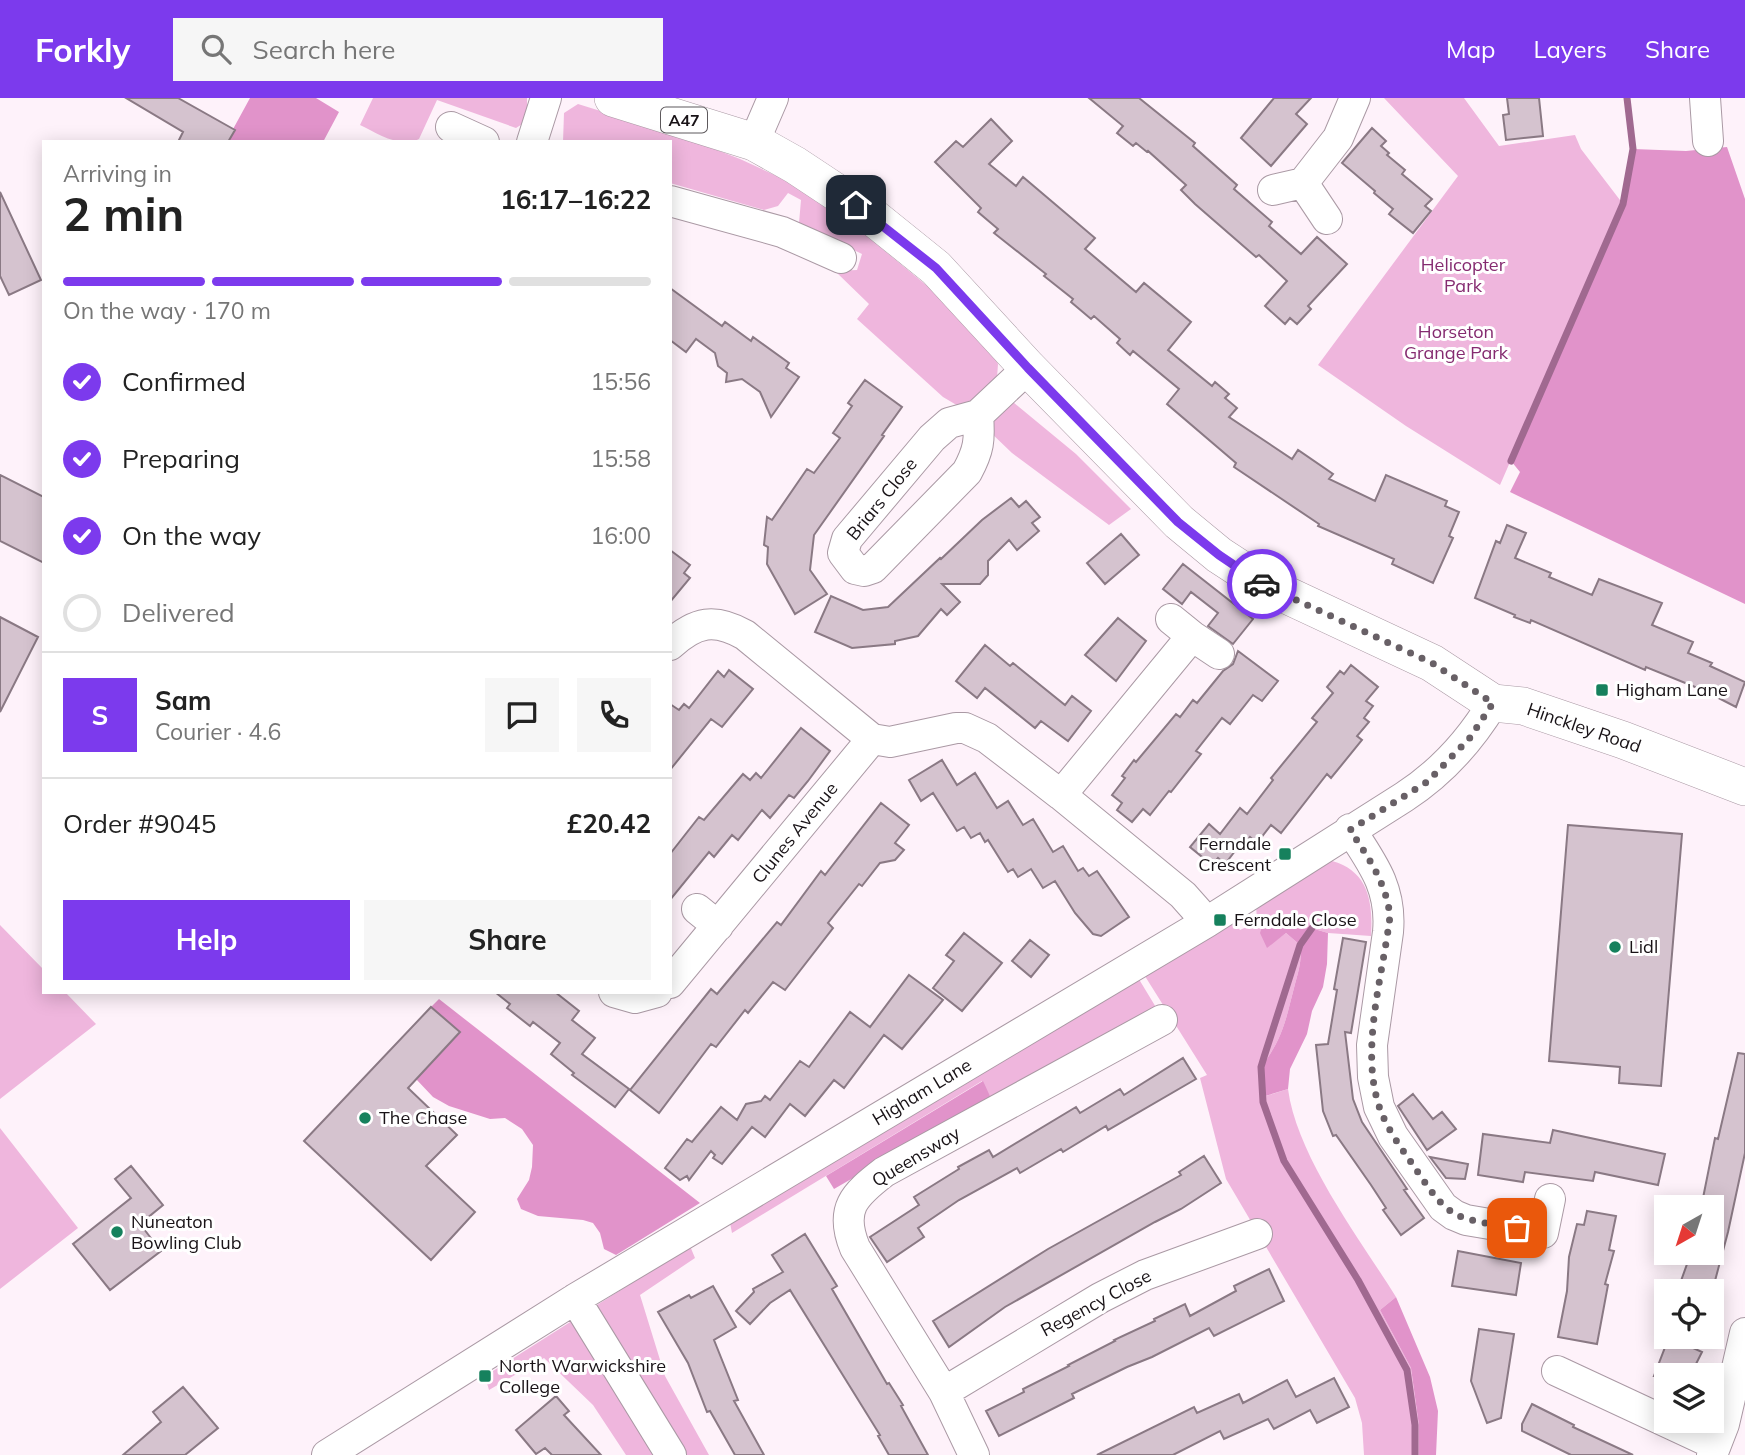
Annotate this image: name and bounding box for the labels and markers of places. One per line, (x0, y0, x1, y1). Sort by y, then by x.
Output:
pin (826, 175, 886, 235)
place label: Higham Lane (1616, 678, 1728, 701)
marker: Higham Lane (1594, 682, 1610, 698)
place label: Ferndale Crescent (1198, 832, 1271, 876)
marker: Ferndale Crescent (1277, 846, 1293, 862)
place label: Ferndale Close (1234, 908, 1357, 931)
marker: Ferndale Close (1212, 912, 1228, 928)
place label: Lidl (1629, 935, 1658, 958)
marker: Lidl (1607, 939, 1623, 955)
place label: The Chase (379, 1106, 467, 1129)
marker: The Chase (357, 1110, 373, 1126)
pin (1487, 1198, 1547, 1258)
place label: Nuneaton Bowling Club (131, 1210, 241, 1254)
marker: Nuneaton Bowling Club (109, 1224, 125, 1240)
place label: North Warwickshire College (499, 1354, 666, 1398)
marker: North Warwickshire College (477, 1368, 493, 1384)

